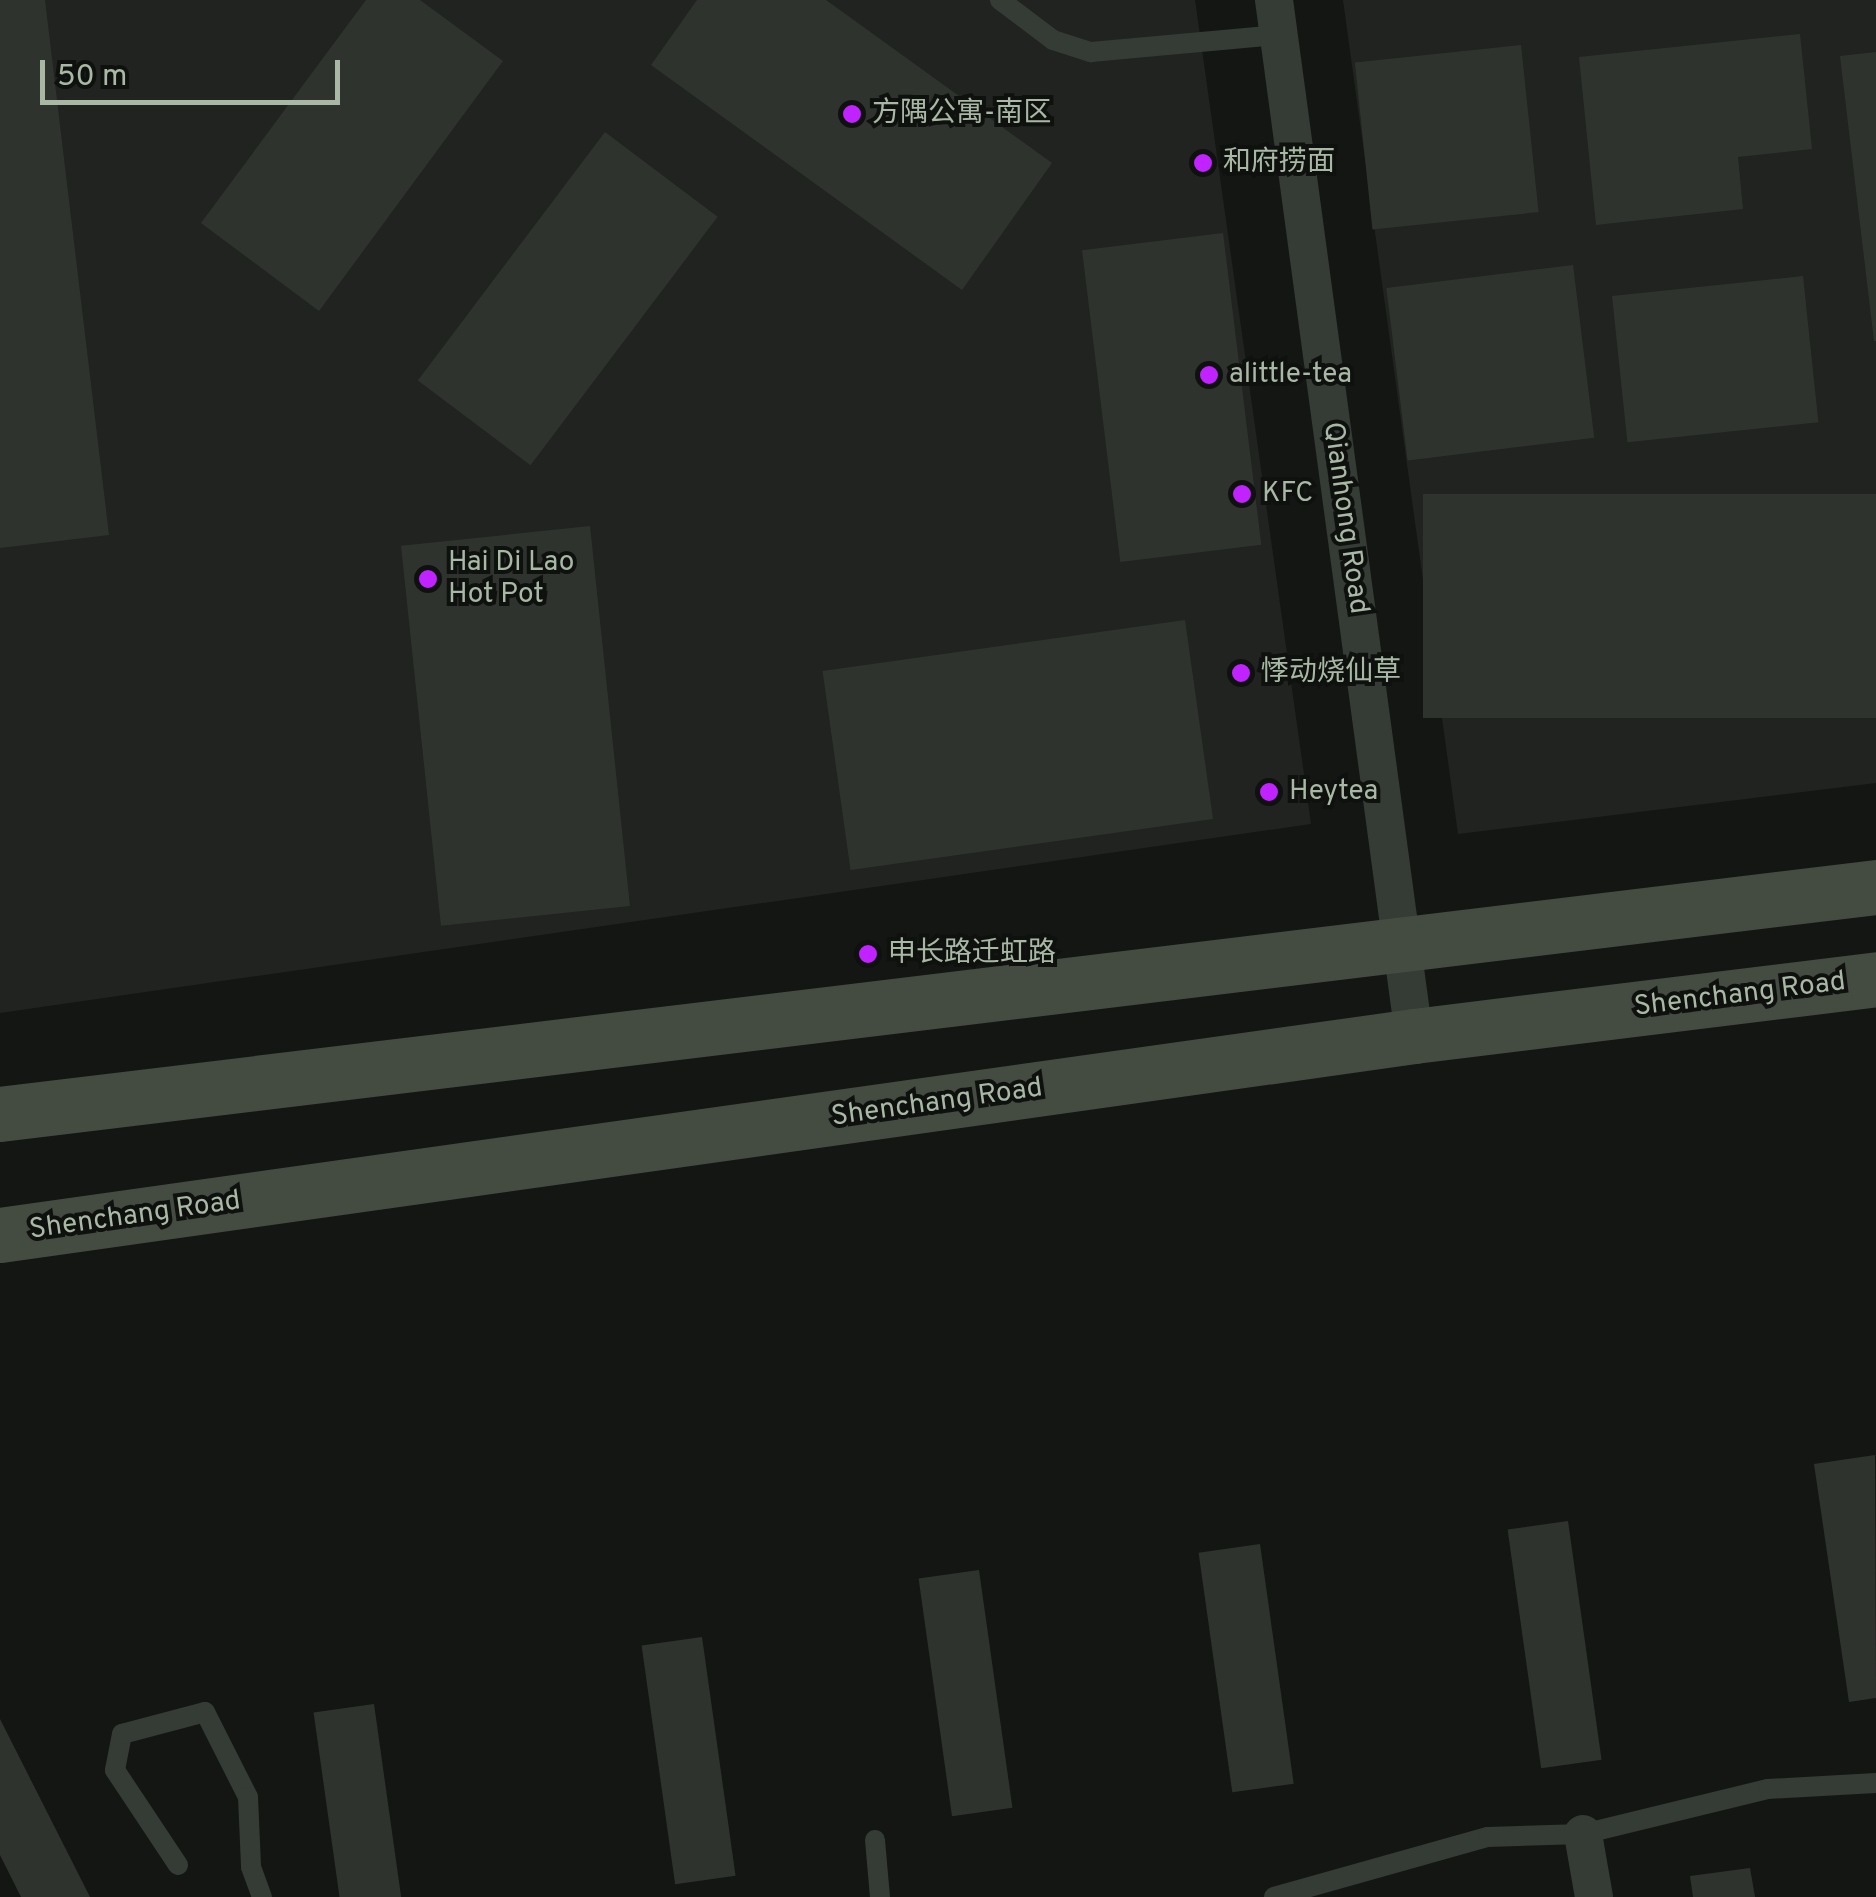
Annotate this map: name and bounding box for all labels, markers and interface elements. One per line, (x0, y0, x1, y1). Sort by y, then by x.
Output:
scale bar (45, 40, 345, 102)
text: 50 m (57, 59, 127, 96)
place label: 方隅公寓-南区 (872, 97, 1051, 131)
marker: 方隅公寓-南区 (841, 103, 863, 125)
place label: 和府捞面 (1223, 146, 1335, 180)
marker: 和府捞面 (1192, 152, 1214, 174)
place label: alittle-tea (1229, 358, 1352, 392)
marker: alittle-tea (1198, 364, 1220, 386)
street label: Qianhong Road (1315, 420, 1375, 616)
place label: KFC (1262, 477, 1313, 511)
marker: KFC (1231, 483, 1253, 505)
place label: Hai Di Lao Hot Pot (448, 546, 574, 612)
marker: Hai Di Lao Hot Pot (417, 568, 439, 590)
place label: 悸动烧仙草 (1261, 656, 1401, 690)
marker: 悸动烧仙草 (1230, 662, 1252, 684)
place label: Heytea (1289, 775, 1378, 809)
marker: Heytea (1258, 781, 1280, 803)
place label: 申长路迁虹路 (888, 937, 1056, 971)
marker: 申长路迁虹路 (857, 943, 879, 965)
street label: Shenchang Road (1632, 965, 1848, 1025)
street label: Shenchang Road (829, 1072, 1045, 1134)
street label: Shenchang Road (27, 1185, 243, 1247)

